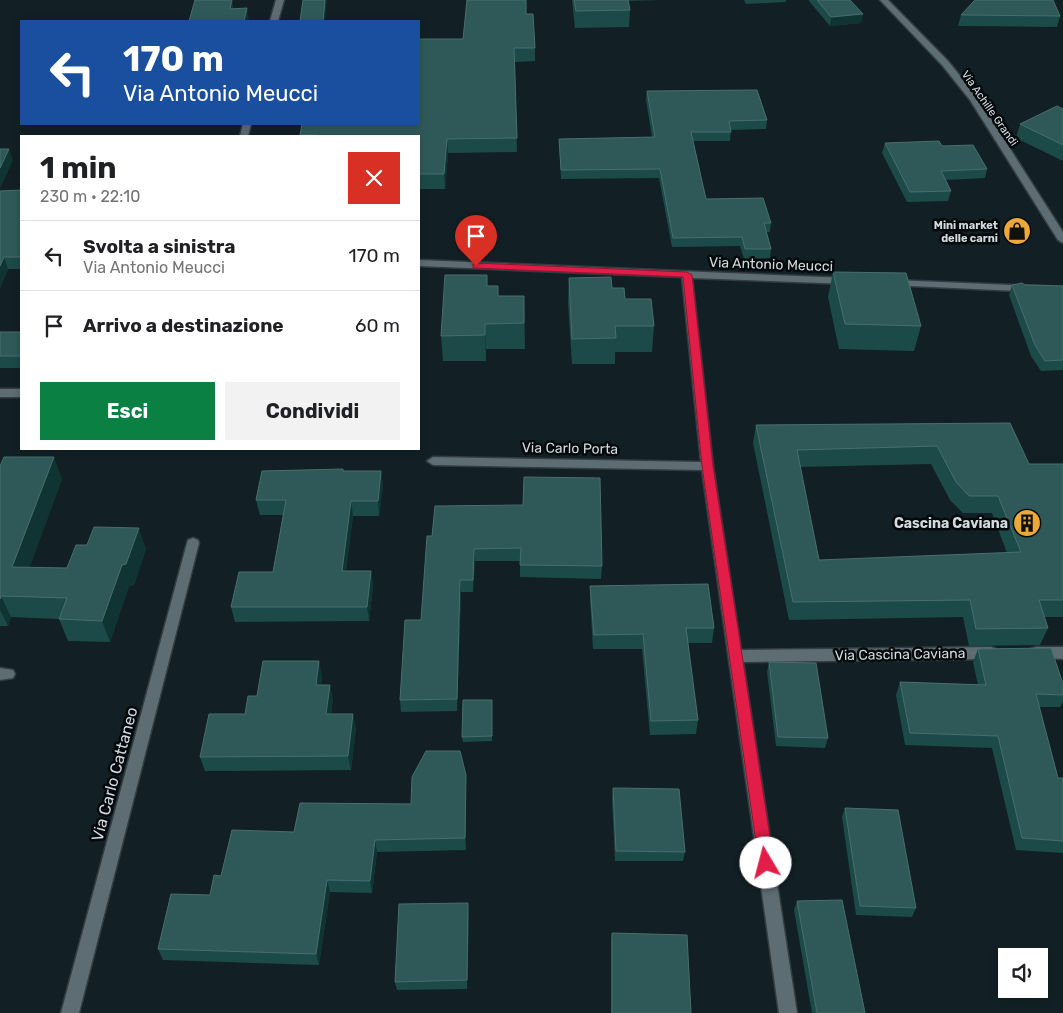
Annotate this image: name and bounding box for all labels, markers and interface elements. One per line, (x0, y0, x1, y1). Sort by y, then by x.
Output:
text: 170 m (123, 38, 224, 80)
icon: left (40, 40, 105, 105)
street label: Via Achille Grandi (959, 68, 1020, 148)
text: Via Antonio Meucci (123, 80, 318, 107)
text: 1 min (40, 150, 117, 186)
button: close (348, 152, 400, 204)
text: 230 m · 22:10 (40, 187, 140, 206)
pin (455, 215, 497, 266)
shop icon: Mini market delle carni (1002, 216, 1032, 246)
place label: Mini market delle carni (934, 219, 998, 245)
icon: arrive (462, 222, 490, 250)
text: Svolta a sinistra (83, 235, 236, 258)
icon: left (40, 242, 68, 270)
text: 170 m (349, 244, 400, 267)
street label: Via Antonio Meucci (709, 254, 833, 275)
text: Via Antonio Meucci (83, 258, 225, 277)
icon: arrive (40, 312, 68, 340)
text: Arrivo a destinazione (83, 314, 284, 337)
text: 60 m (355, 314, 400, 337)
button: Esci (40, 382, 215, 440)
button: Condividi (225, 382, 400, 440)
street label: Via Carlo Porta (522, 439, 618, 458)
building icon: Cascina Caviana (1012, 508, 1042, 538)
place label: Cascina Caviana (894, 515, 1008, 532)
street label: Via Cascina Caviana (835, 645, 965, 664)
street label: Via Carlo Cattaneo (87, 705, 142, 843)
position arrow (739, 836, 791, 888)
map controls (998, 948, 1048, 998)
button: sound (998, 948, 1048, 998)

